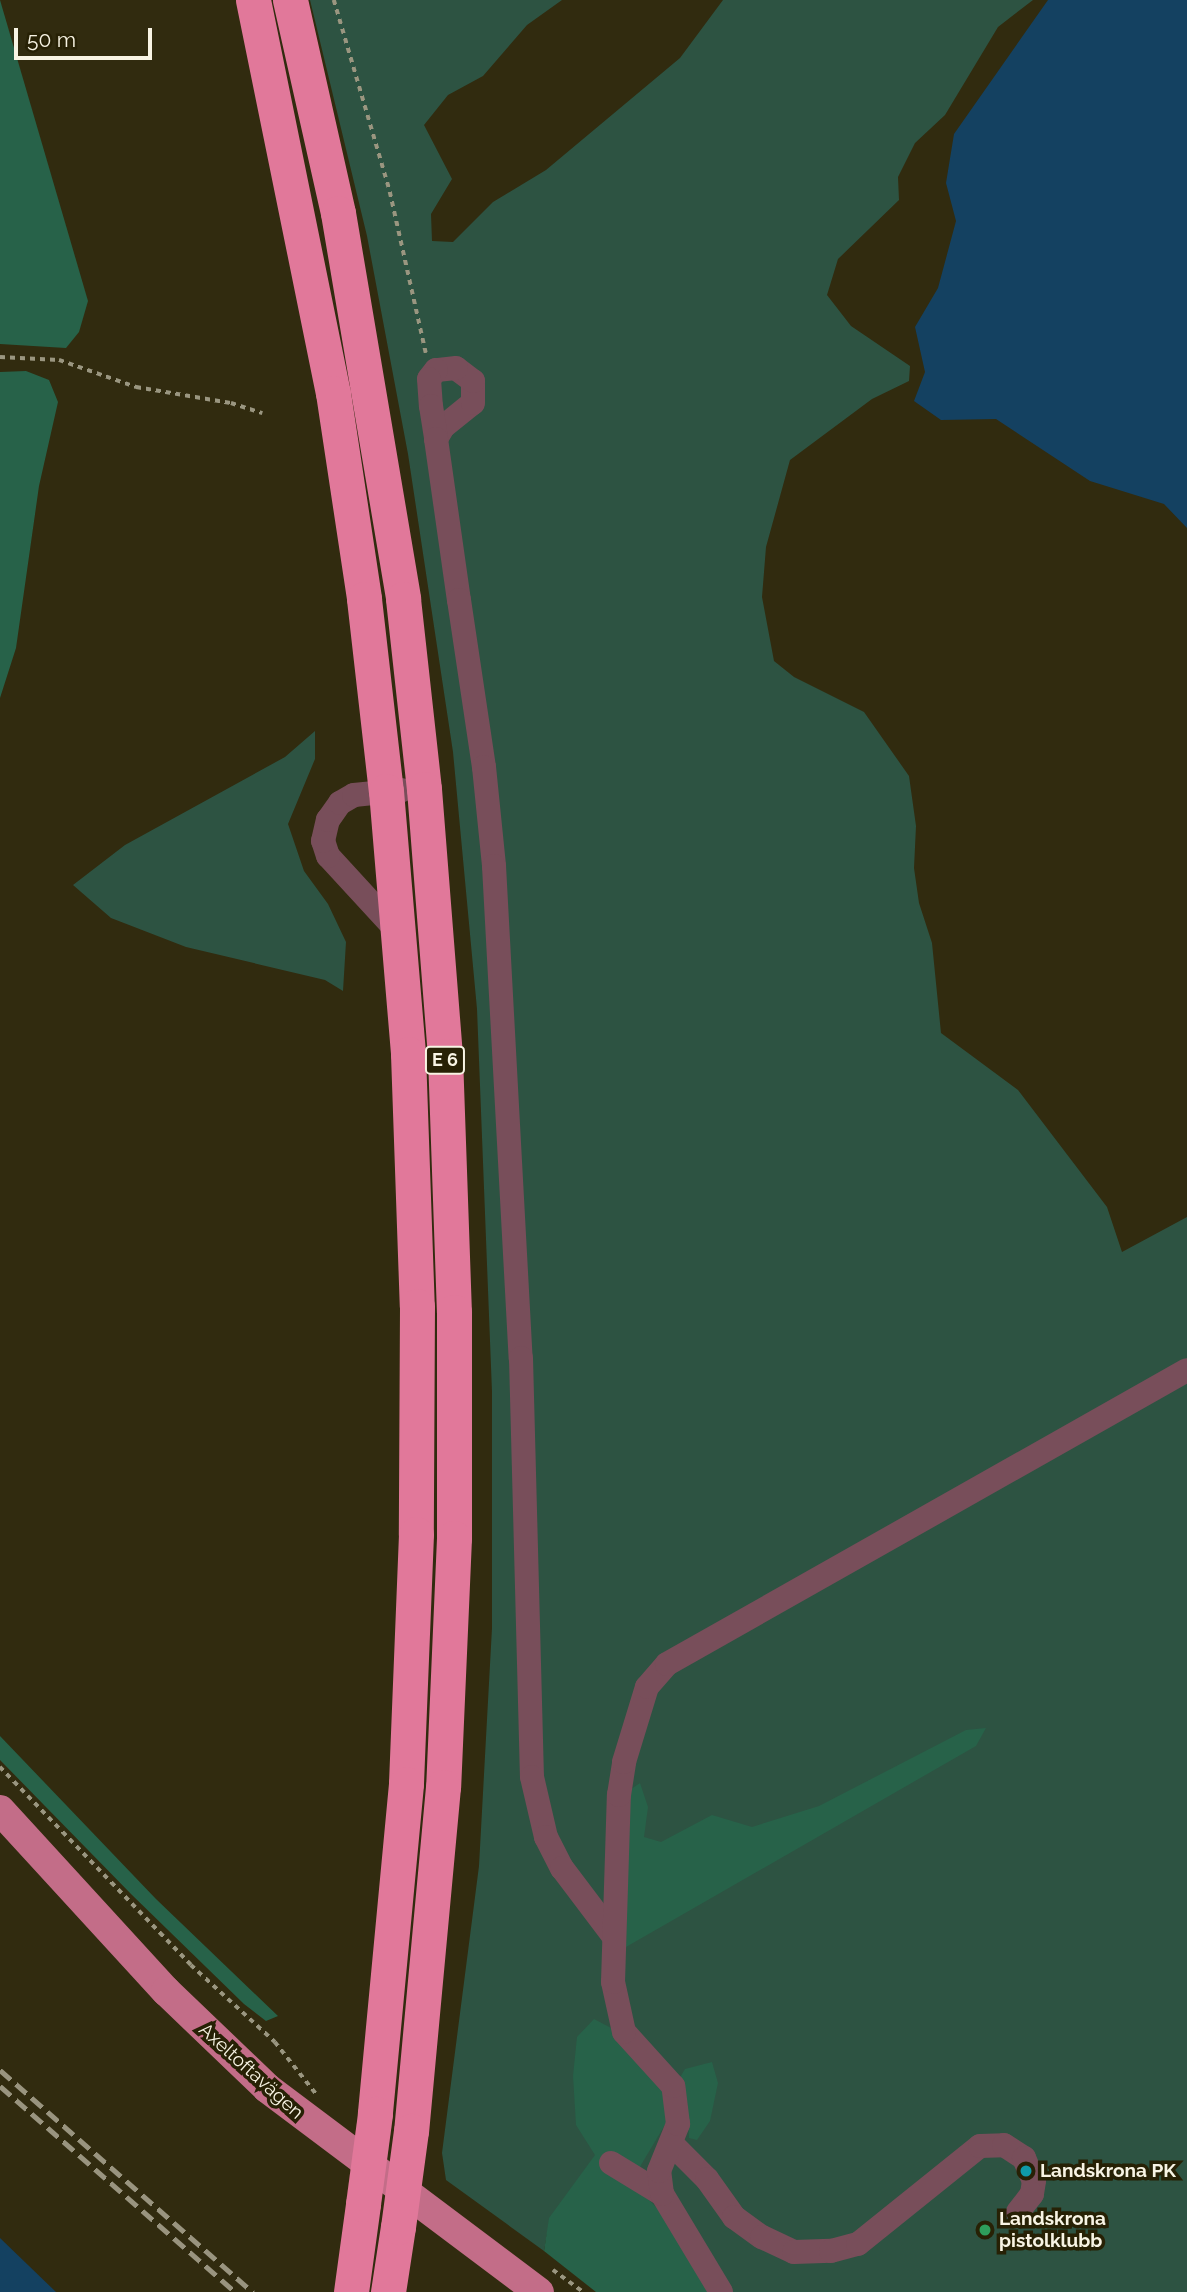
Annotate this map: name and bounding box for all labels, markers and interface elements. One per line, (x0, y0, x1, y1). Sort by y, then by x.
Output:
scale bar (18, 14, 156, 58)
text: 50 m (27, 27, 76, 52)
road number: E 6 (424, 1045, 466, 1074)
street label: Axeltoftavägen (194, 2018, 308, 2124)
place label: Landskrona PK (1040, 2160, 1176, 2182)
marker: Landskrona PK (1018, 2163, 1034, 2179)
place label: Landskrona pistolklubb (999, 2208, 1106, 2252)
marker: Landskrona pistolklubb (977, 2222, 993, 2238)

